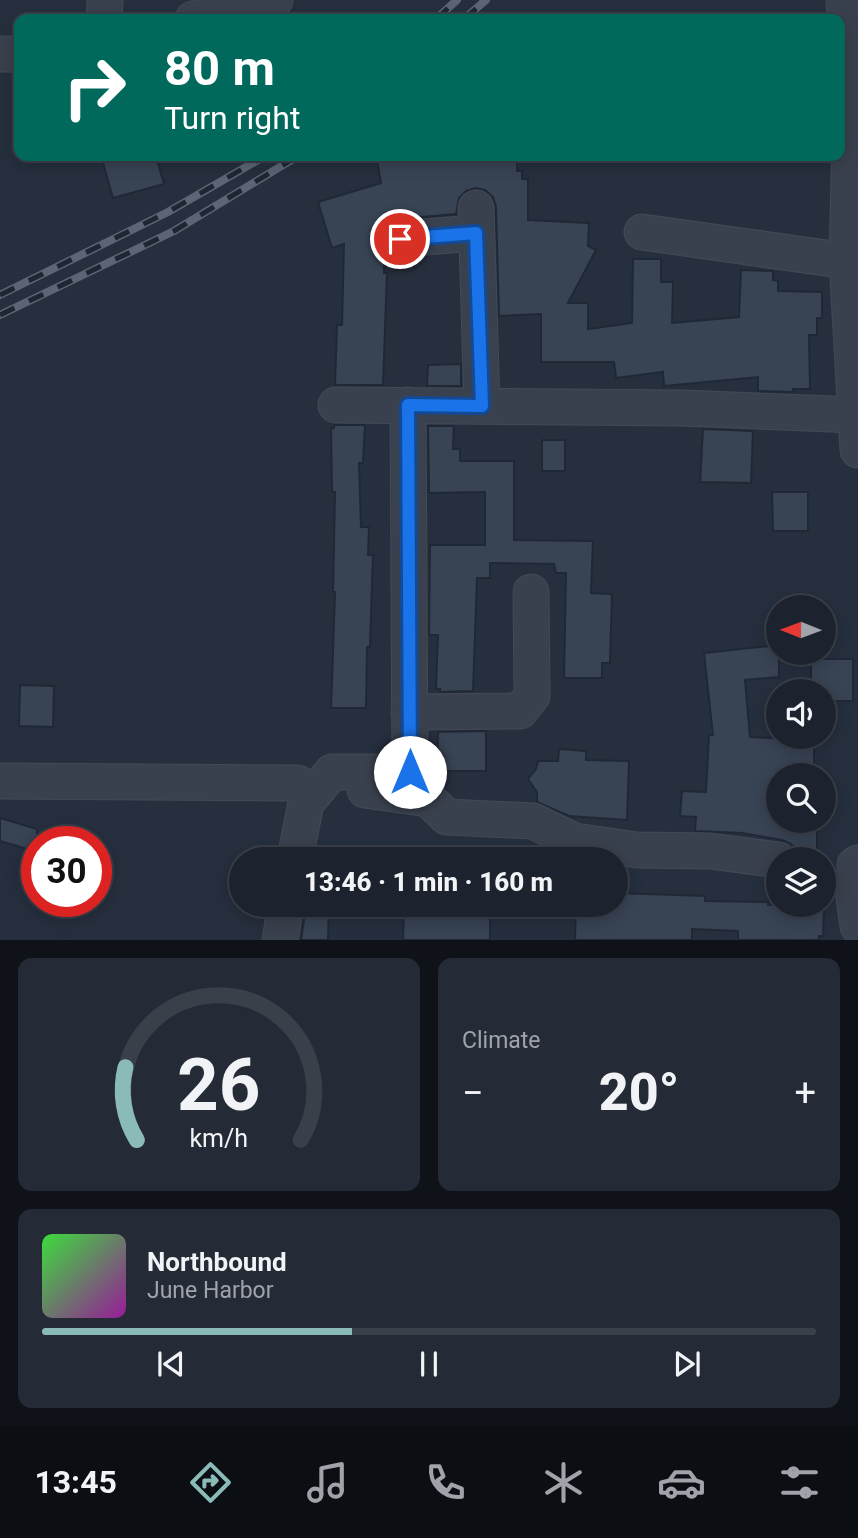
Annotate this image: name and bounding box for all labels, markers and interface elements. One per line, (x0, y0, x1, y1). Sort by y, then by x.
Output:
text: 80 m (164, 40, 275, 97)
icon: right (49, 42, 140, 133)
text: Turn right (164, 99, 300, 137)
pin (370, 209, 430, 269)
icon: arrive (381, 220, 419, 258)
north arrow (766, 595, 836, 665)
map controls (766, 595, 836, 917)
button: sound (766, 679, 836, 749)
position arrow (373, 735, 447, 809)
button: search (766, 763, 836, 833)
speed limit sign: 30 (21, 826, 112, 917)
button: layers (766, 847, 836, 917)
text: 13:46 · 1 min · 160 m (304, 867, 553, 897)
text: Climate (462, 1027, 541, 1054)
text: 26 (177, 1043, 261, 1129)
text: 20° (599, 1062, 679, 1123)
text: − (462, 1071, 484, 1115)
text: + (794, 1071, 816, 1115)
text: km/h (190, 1124, 248, 1153)
text: Northbound (147, 1247, 287, 1277)
text: June Harbor (147, 1277, 274, 1304)
icon: previous (152, 1345, 190, 1383)
icon: pause (410, 1345, 448, 1383)
icon: next (668, 1345, 706, 1383)
icon: directions (186, 1458, 235, 1507)
icon: music (303, 1458, 352, 1507)
icon: phone (421, 1458, 470, 1507)
icon: climate (539, 1458, 588, 1507)
icon: car (657, 1458, 706, 1507)
icon: filters (775, 1458, 824, 1507)
text: 13:45 (34, 1463, 117, 1501)

